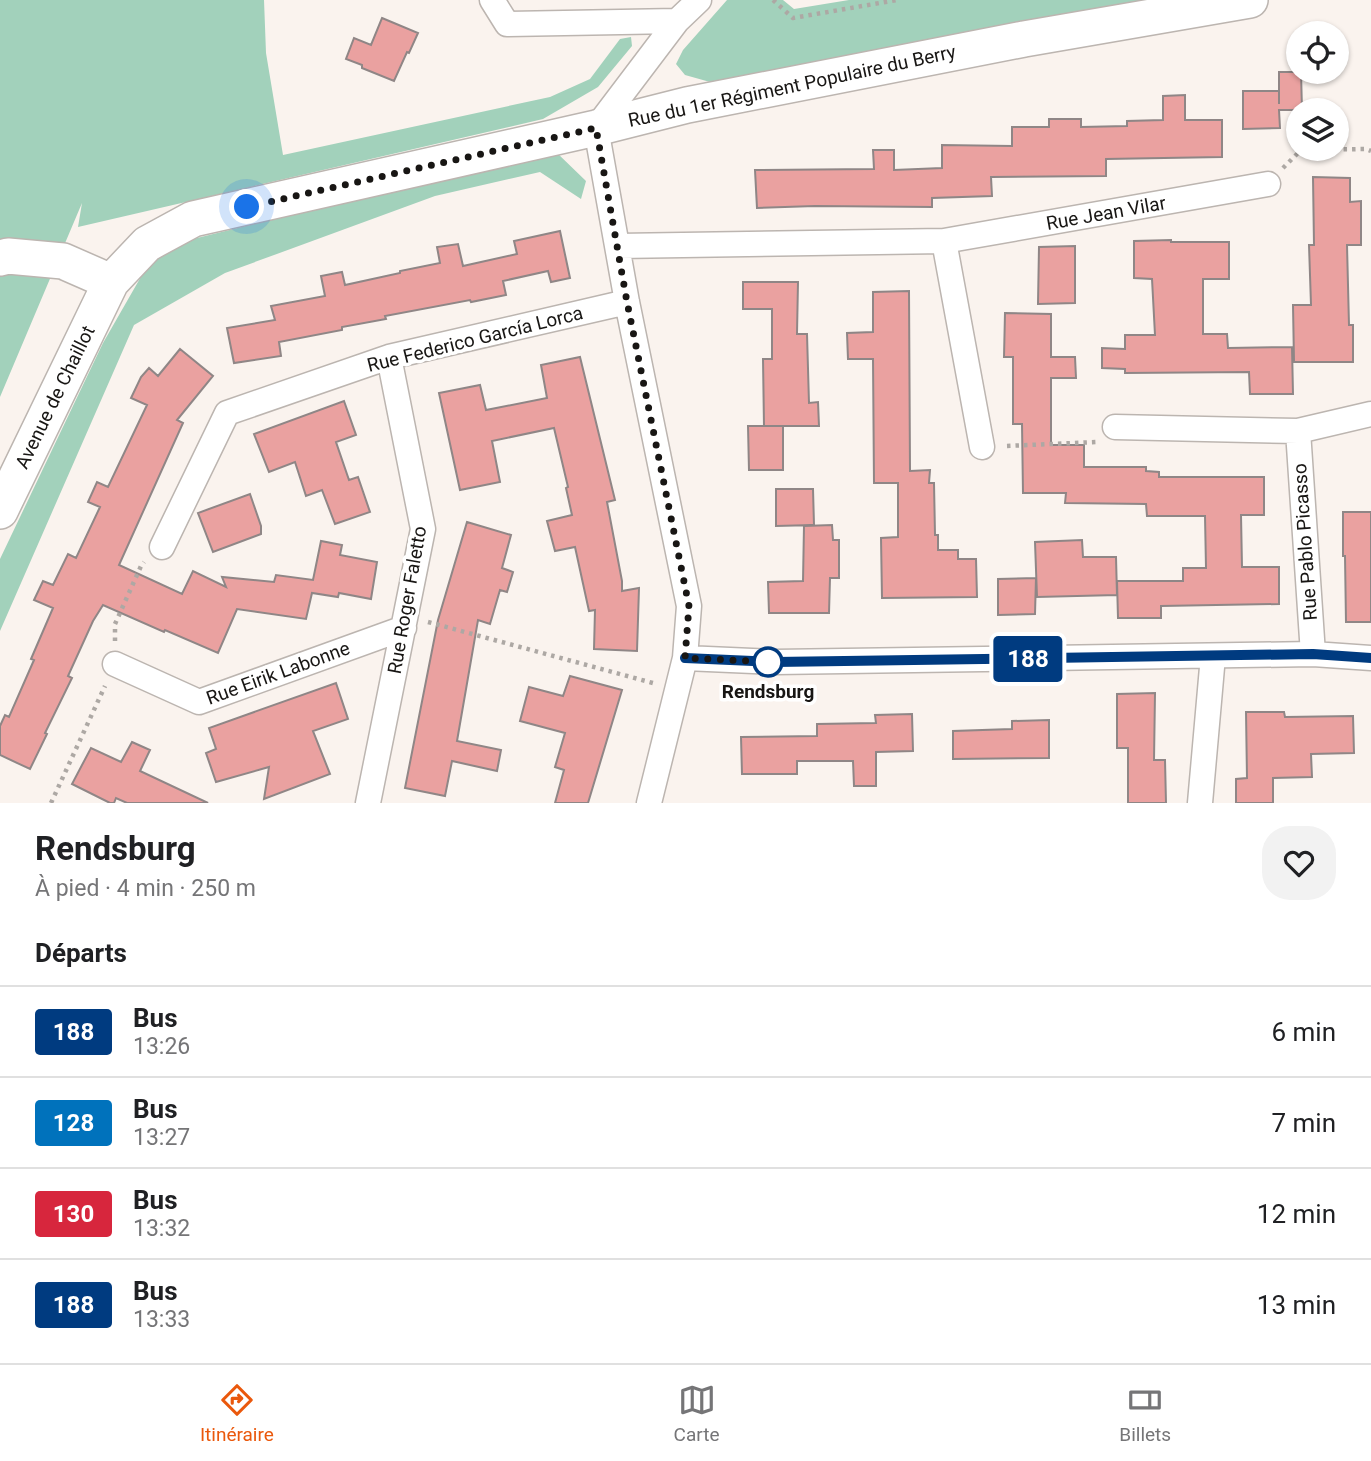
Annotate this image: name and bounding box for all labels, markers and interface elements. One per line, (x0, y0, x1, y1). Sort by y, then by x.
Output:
map controls (1286, 21, 1349, 161)
button: locate (1286, 21, 1349, 84)
street label: Rue du 1er Régiment Populaire du Berry (626, 40, 958, 132)
button: layers (1286, 98, 1349, 161)
your location (229, 189, 264, 224)
street label: Rue Jean Vilar (1044, 191, 1168, 235)
street label: Rue Federico García Lorca (365, 301, 585, 377)
street label: Avenue de Chaillot (10, 322, 100, 472)
street label: Rue Pablo Picasso (1288, 463, 1322, 621)
street label: Rue Roger Faletto (383, 524, 431, 676)
street label: Rue Eirik Labonne (203, 636, 353, 710)
line badge: 188 (988, 636, 1068, 682)
text: 188 (1007, 645, 1049, 673)
marker: Rendsburg (753, 647, 783, 677)
place label: Rendsburg (722, 680, 814, 703)
button: heart (1262, 826, 1336, 900)
text: Rendsburg (35, 829, 196, 868)
text: À pied · 4 min · 250 m (35, 875, 256, 902)
text: Départs (35, 938, 127, 968)
text: Bus (133, 1003, 178, 1033)
text: 6 min (1271, 1017, 1336, 1047)
text: 188 (53, 1018, 94, 1046)
text: 13:26 (133, 1033, 190, 1060)
text: Bus (133, 1094, 178, 1124)
text: 7 min (1271, 1108, 1336, 1138)
text: 128 (53, 1109, 94, 1137)
text: 13:27 (133, 1124, 190, 1151)
text: Bus (133, 1185, 178, 1215)
text: 12 min (1257, 1199, 1336, 1229)
text: 130 (53, 1200, 94, 1228)
text: 13:32 (133, 1215, 190, 1242)
text: Bus (133, 1276, 178, 1306)
text: 13 min (1257, 1290, 1336, 1320)
text: 188 (53, 1291, 94, 1319)
text: 13:33 (133, 1306, 190, 1333)
tab: Itinéraire (200, 1381, 274, 1446)
tab: Carte (674, 1381, 720, 1446)
tab: Billets (1119, 1381, 1171, 1446)

